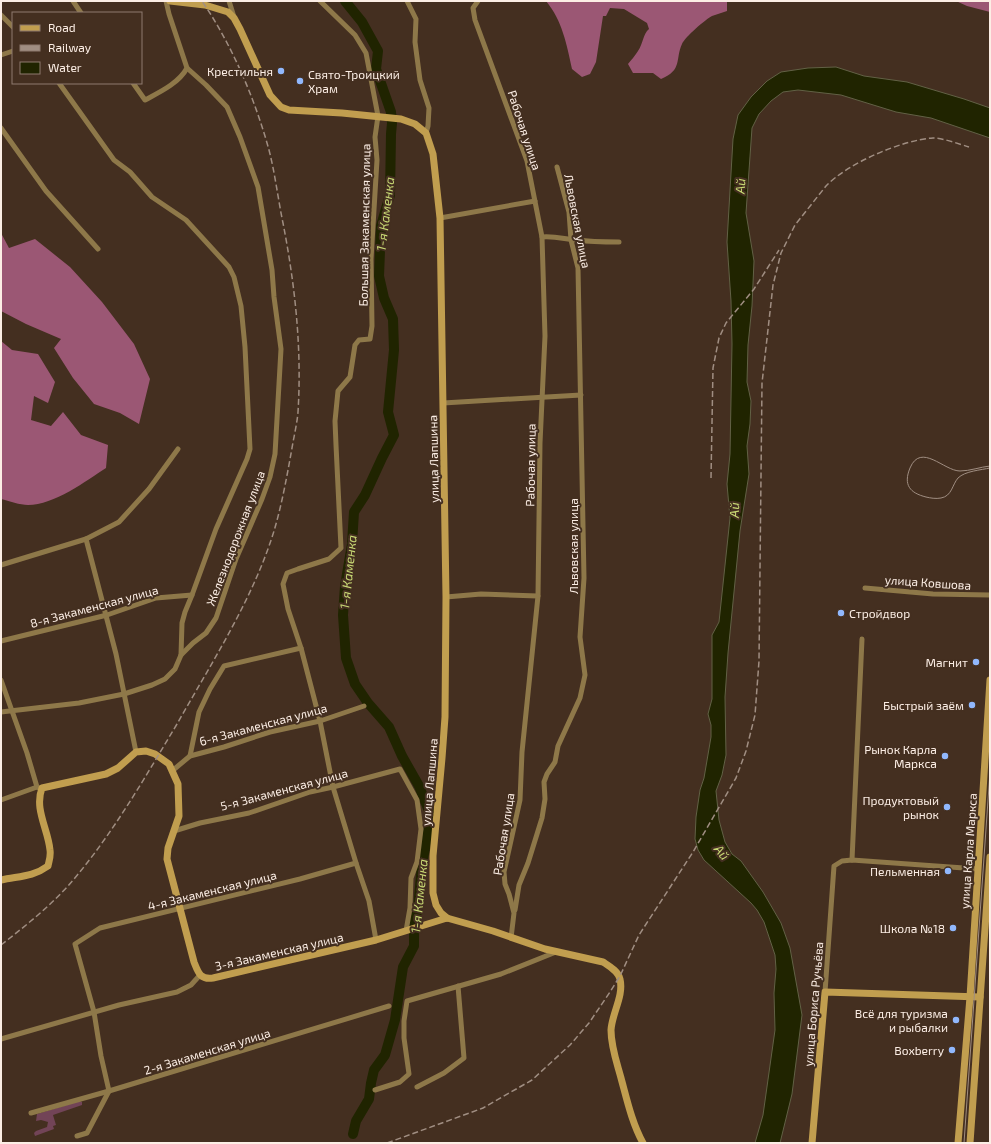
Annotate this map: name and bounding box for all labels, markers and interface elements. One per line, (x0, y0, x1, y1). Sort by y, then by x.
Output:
legend (12, 12, 142, 84)
text: Road (48, 20, 76, 34)
text: Railway (48, 40, 92, 54)
text: Water (48, 60, 82, 74)
place label: Крестильня (207, 64, 273, 78)
marker: Крестильня (276, 66, 286, 76)
place label: Свято-Троицкий Храм (308, 67, 400, 95)
marker: Свято-Троицкий Храм (295, 76, 305, 86)
street label: Рабочая улица (505, 88, 545, 172)
street label: Большая Закаменская улица (356, 144, 373, 306)
street label: Львовская улица (561, 173, 594, 270)
water label: 1-я Каменка (373, 176, 397, 252)
water label: Ай (731, 178, 749, 195)
street label: улица Лапшина (425, 415, 442, 503)
street label: Рабочая улица (522, 423, 539, 507)
street label: Железнодорожная улица (203, 468, 268, 608)
street label: Львовская улица (566, 498, 581, 594)
water label: Ай (726, 502, 742, 519)
water label: 1-я Каменка (336, 534, 360, 610)
street label: улица Ковшова (884, 572, 972, 593)
street label: 8-я Закаменская улица (28, 582, 160, 631)
place label: Стройдвор (849, 606, 910, 620)
marker: Стройдвор (836, 608, 846, 618)
place label: Магнит (925, 655, 968, 669)
marker: Магнит (971, 657, 981, 667)
place label: Быстрый заём (883, 698, 964, 712)
street label: 6-я Закаменская улица (198, 700, 329, 749)
marker: Быстрый заём (967, 700, 977, 710)
street label: улица Лапшина (418, 738, 441, 826)
place label: Рынок Карла Маркса (864, 742, 937, 770)
marker: Рынок Карла Маркса (940, 751, 950, 761)
street label: 5-я Закаменская улица (219, 765, 350, 814)
street label: Рабочая улица (490, 792, 517, 876)
place label: Продуктовый рынок (863, 793, 940, 821)
street label: улица Карла Маркса (957, 793, 980, 909)
marker: Продуктовый рынок (942, 802, 952, 812)
water label: Ай (710, 840, 733, 863)
water label: 1-я Каменка (407, 858, 431, 934)
place label: Пельменная (870, 864, 940, 878)
marker: Пельменная (943, 866, 953, 876)
street label: 4-я Закаменская улица (146, 867, 278, 914)
place label: Школа №18 (880, 921, 945, 935)
marker: Школа №18 (948, 923, 958, 933)
street label: 3-я Закаменская улица (213, 929, 345, 974)
street label: улица Бориса Ручьёва (801, 941, 826, 1067)
place label: Всё для туризма и рыбалки (855, 1006, 948, 1034)
marker: Всё для туризма и рыбалки (951, 1015, 961, 1025)
street label: 2-я Закаменская улица (142, 1025, 272, 1078)
place label: Boxberry (894, 1043, 945, 1057)
marker: Boxberry (947, 1045, 957, 1055)

